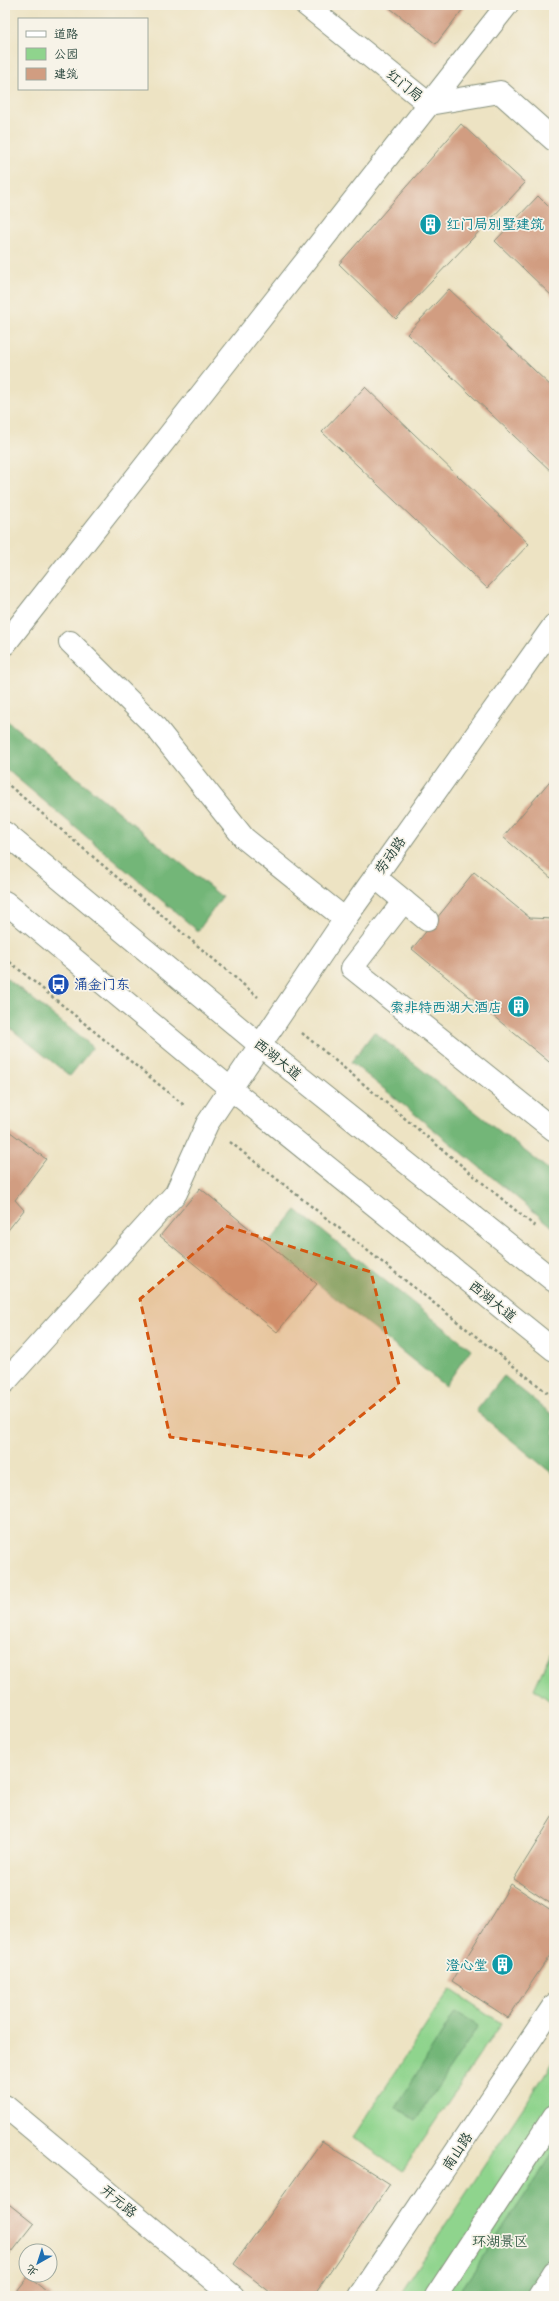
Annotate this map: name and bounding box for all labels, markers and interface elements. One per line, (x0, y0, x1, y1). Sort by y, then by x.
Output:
legend (18, 18, 148, 90)
text: 道路 (54, 25, 78, 42)
text: 公园 (54, 45, 78, 62)
street label: 红门局 (383, 64, 428, 105)
text: 建筑 (54, 65, 78, 82)
building icon: 红门局别墅建筑 (417, 211, 443, 237)
place label: 红门局别墅建筑 (446, 214, 544, 233)
street label: 劳动路 (370, 832, 409, 877)
bus stop icon: 涌金门东 (46, 971, 72, 997)
place label: 涌金门东 (74, 974, 130, 993)
building icon: 索非特西湖大酒店 (505, 994, 531, 1020)
place label: 索非特西湖大酒店 (390, 997, 502, 1016)
street label: 西湖大道 (251, 1034, 306, 1084)
street label: 西湖大道 (466, 1276, 521, 1326)
building icon: 澄心堂 (490, 1952, 516, 1978)
place label: 澄心堂 (446, 1955, 488, 1974)
street label: 南山路 (437, 2128, 476, 2173)
street label: 开元路 (97, 2180, 142, 2221)
park label: 环湖景区 (472, 2231, 528, 2250)
north arrow (18, 2243, 58, 2283)
text: 北 (23, 2262, 40, 2280)

